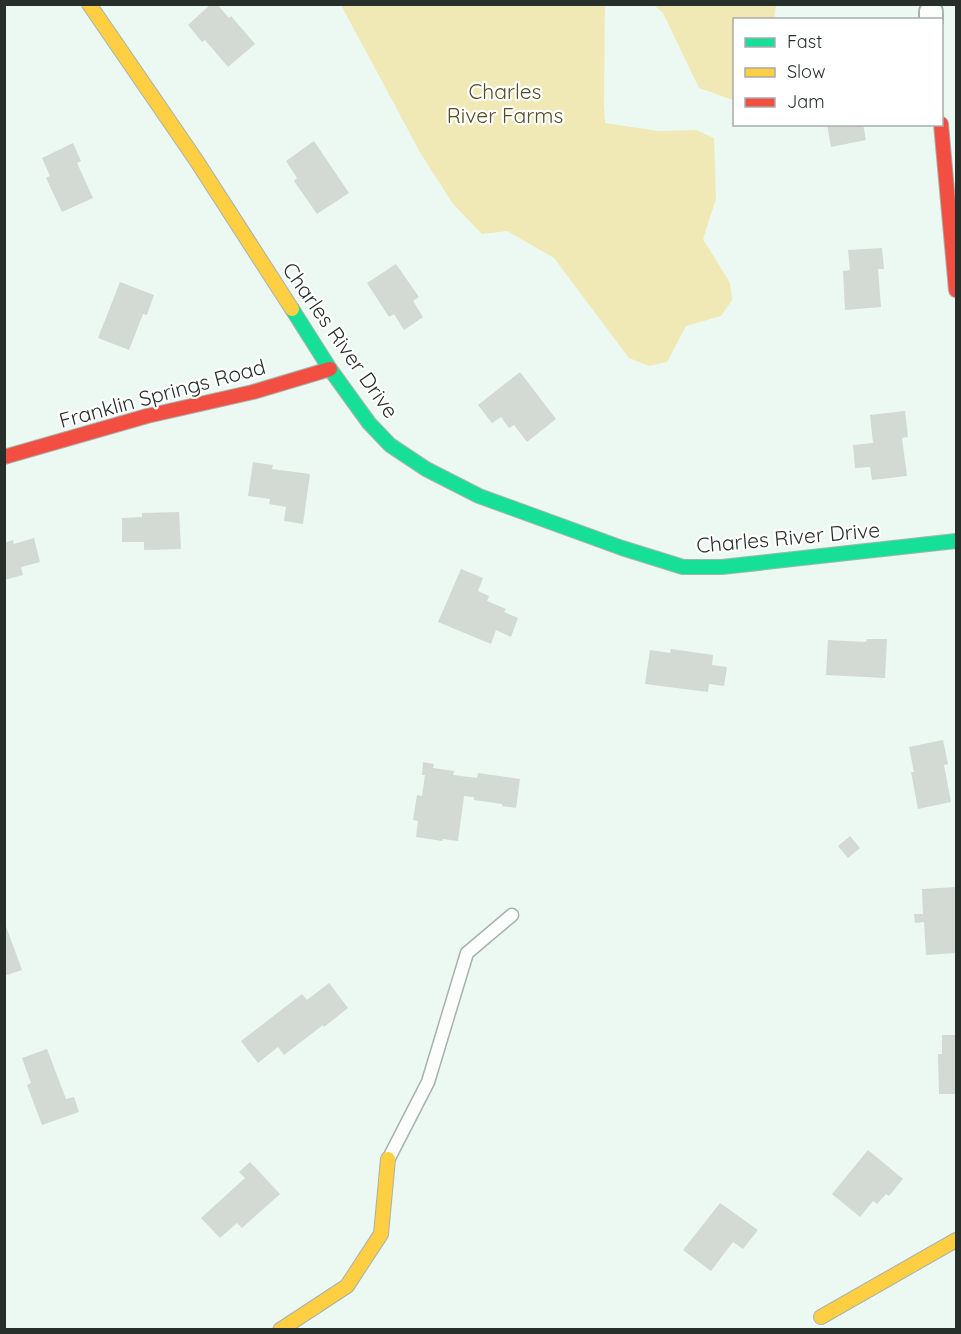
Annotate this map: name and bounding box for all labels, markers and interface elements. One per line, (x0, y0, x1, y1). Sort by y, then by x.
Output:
legend (733, 18, 943, 126)
text: Fast (787, 30, 822, 53)
text: Slow (787, 60, 825, 83)
park label: Charles River Farms (447, 78, 563, 128)
text: Jam (787, 90, 825, 113)
street label: Charles River Drive (277, 257, 405, 423)
street label: Franklin Springs Road (56, 353, 268, 433)
street label: Charles River Drive (695, 516, 881, 558)

